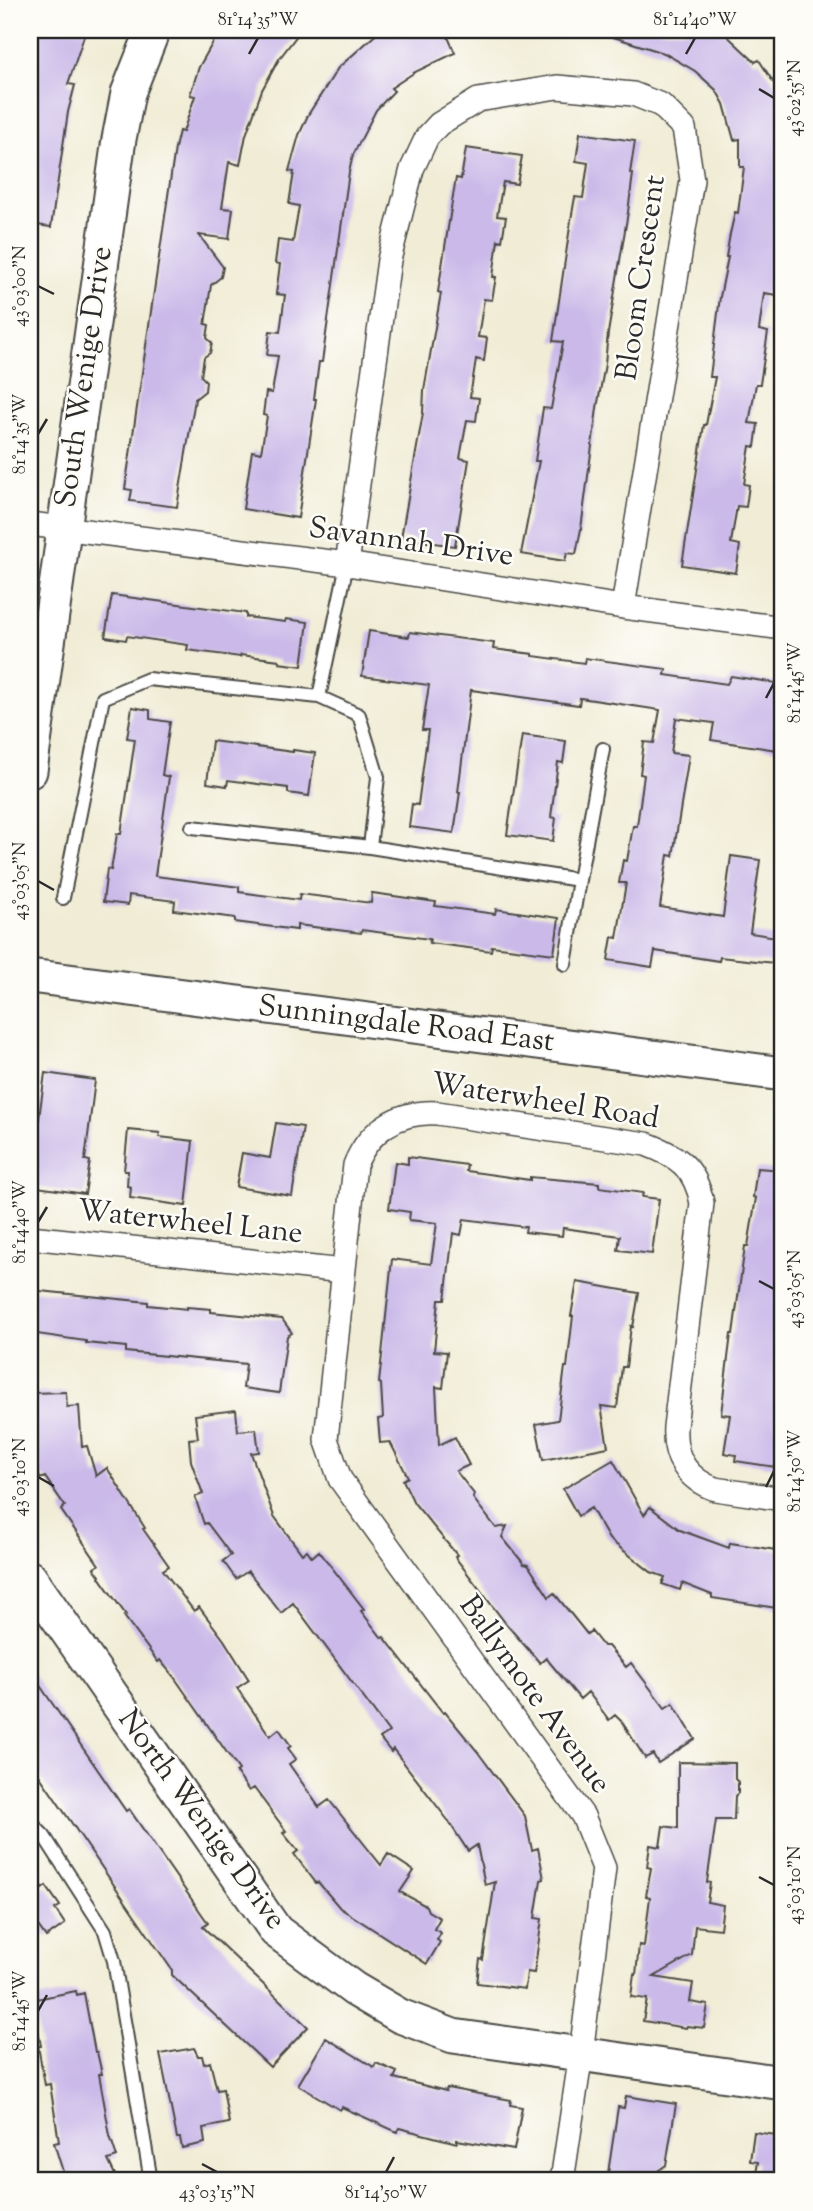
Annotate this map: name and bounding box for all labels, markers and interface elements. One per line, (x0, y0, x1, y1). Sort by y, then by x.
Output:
text: 81°14'35"W (218, 8, 298, 34)
text: 81°14'40"W (653, 8, 737, 34)
text: 43°02'55"N (783, 59, 809, 137)
street label: Bloom Crescent (606, 173, 678, 383)
street label: South Wenige Drive (45, 244, 125, 510)
text: 43°03'00"N (8, 245, 34, 327)
text: 81°14'35"W (8, 394, 34, 474)
street label: Savannah Drive (306, 507, 516, 579)
text: 81°14'45"W (783, 643, 809, 723)
text: 43°03'05"N (8, 842, 34, 920)
street label: Sunningdale Road East (255, 985, 557, 1065)
street label: Waterwheel Road (428, 1063, 662, 1141)
text: 81°14'40"W (8, 1180, 34, 1264)
street label: Waterwheel Lane (75, 1190, 305, 1256)
text: 43°03'05"N (783, 1250, 809, 1328)
text: 81°14'50"W (783, 1430, 809, 1512)
text: 43°03'10"N (8, 1438, 34, 1516)
street label: Ballymote Avenue (447, 1587, 621, 1803)
street label: North Wenige Drive (106, 1701, 296, 1939)
text: 43°03'10"N (783, 1846, 809, 1924)
text: 81°14'45"W (8, 1971, 34, 2051)
text: 43°03'15"N (179, 2181, 255, 2207)
text: 81°14'50"W (345, 2181, 427, 2207)

